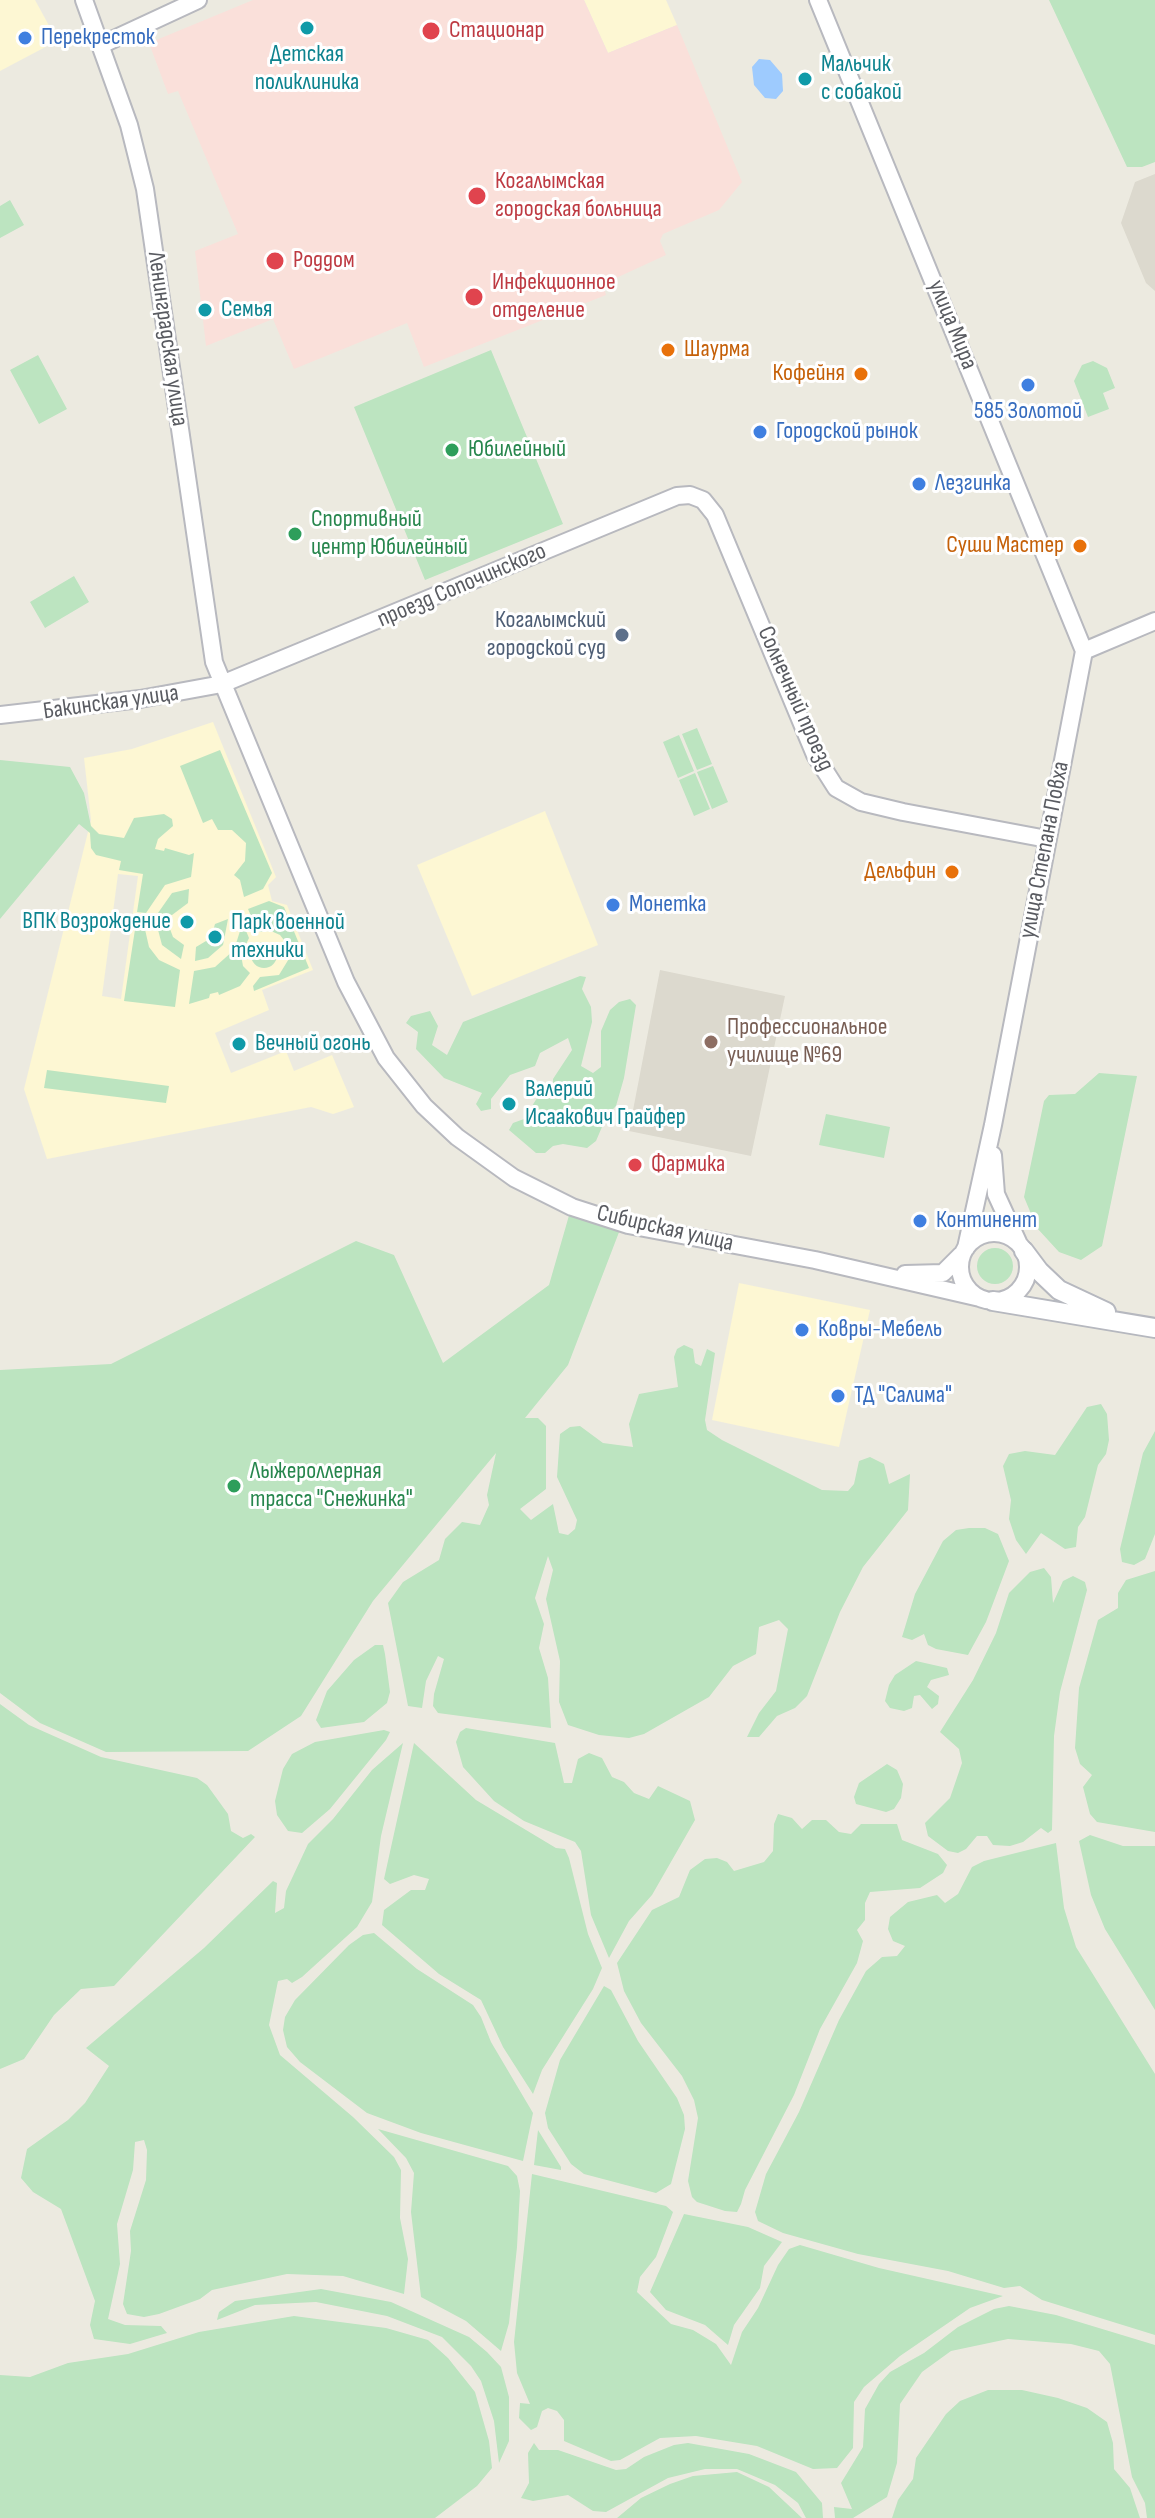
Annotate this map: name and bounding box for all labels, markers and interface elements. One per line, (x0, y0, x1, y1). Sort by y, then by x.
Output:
place label: Стационар (449, 17, 545, 45)
marker: Детская поликлиника (298, 19, 316, 37)
marker: Стационар (420, 20, 442, 42)
place label: Перекресток (41, 24, 155, 52)
marker: Перекресток (16, 29, 34, 47)
place label: Детская поликлиника (255, 41, 359, 97)
place label: Мальчик с собакой (821, 51, 902, 107)
marker: Мальчик с собакой (796, 70, 814, 88)
place label: Когалымская городская больница (495, 168, 662, 224)
marker: Когалымская городская больница (466, 185, 488, 207)
place label: Роддом (293, 247, 355, 275)
street label: Ленинградская улица (140, 250, 194, 428)
marker: Роддом (264, 250, 286, 272)
place label: Инфекционное отделение (492, 269, 616, 325)
street label: улица Мира (921, 276, 983, 374)
marker: Инфекционное отделение (463, 286, 485, 308)
place label: Семья (221, 296, 273, 324)
marker: Семья (196, 301, 214, 319)
place label: Шаурма (684, 336, 750, 364)
marker: Шаурма (659, 341, 677, 359)
place label: Кофейня (772, 360, 845, 388)
marker: Кофейня (852, 365, 870, 383)
marker: 585 Золотой (1019, 376, 1037, 394)
place label: 585 Золотой (974, 398, 1082, 426)
place label: Городской рынок (776, 418, 918, 446)
marker: Городской рынок (751, 423, 769, 441)
place label: Юбилейный (468, 436, 566, 464)
marker: Юбилейный (443, 441, 461, 459)
place label: Лезгинка (935, 470, 1011, 498)
marker: Лезгинка (910, 475, 928, 493)
place label: Спортивный центр Юбилейный (311, 506, 468, 562)
marker: Спортивный центр Юбилейный (286, 525, 304, 543)
place label: Суши Мастер (946, 532, 1064, 560)
street label: проезд Сопочинского (373, 537, 551, 635)
marker: Суши Мастер (1071, 537, 1089, 555)
place label: Когалымский городской суд (487, 607, 606, 663)
street label: Солнечный проезд (750, 622, 840, 776)
marker: Когалымский городской суд (613, 626, 631, 644)
street label: Бакинская улица (41, 679, 181, 727)
street label: улица Степана Повха (1014, 759, 1076, 941)
place label: Дельфин (864, 858, 936, 886)
marker: Дельфин (943, 863, 961, 881)
place label: Монетка (629, 891, 706, 919)
marker: Монетка (604, 896, 622, 914)
place label: ВПК Возрождение (22, 908, 171, 936)
place label: Парк военной техники (231, 909, 345, 965)
marker: ВПК Возрождение (178, 913, 196, 931)
marker: Парк военной техники (206, 928, 224, 946)
place label: Профессиональное училище №69 (727, 1014, 887, 1070)
place label: Вечный огонь (255, 1030, 371, 1058)
marker: Профессиональное училище №69 (702, 1033, 720, 1051)
marker: Вечный огонь (230, 1035, 248, 1053)
place label: Валерий Исаакович Грайфер (525, 1076, 686, 1132)
marker: Валерий Исаакович Грайфер (500, 1095, 518, 1113)
place label: Фармика (651, 1151, 725, 1179)
marker: Фармика (626, 1156, 644, 1174)
street label: Сибирская улица (594, 1199, 736, 1259)
place label: Континент (936, 1207, 1037, 1235)
marker: Континент (911, 1212, 929, 1230)
place label: Ковры-Мебель (818, 1316, 942, 1344)
marker: Ковры-Мебель (793, 1321, 811, 1339)
place label: ТД "Салима" (854, 1382, 952, 1410)
marker: ТД "Салима" (829, 1387, 847, 1405)
place label: Лыжероллерная трасса "Снежинка" (250, 1458, 413, 1514)
marker: Лыжероллерная трасса "Снежинка" (225, 1477, 243, 1495)

